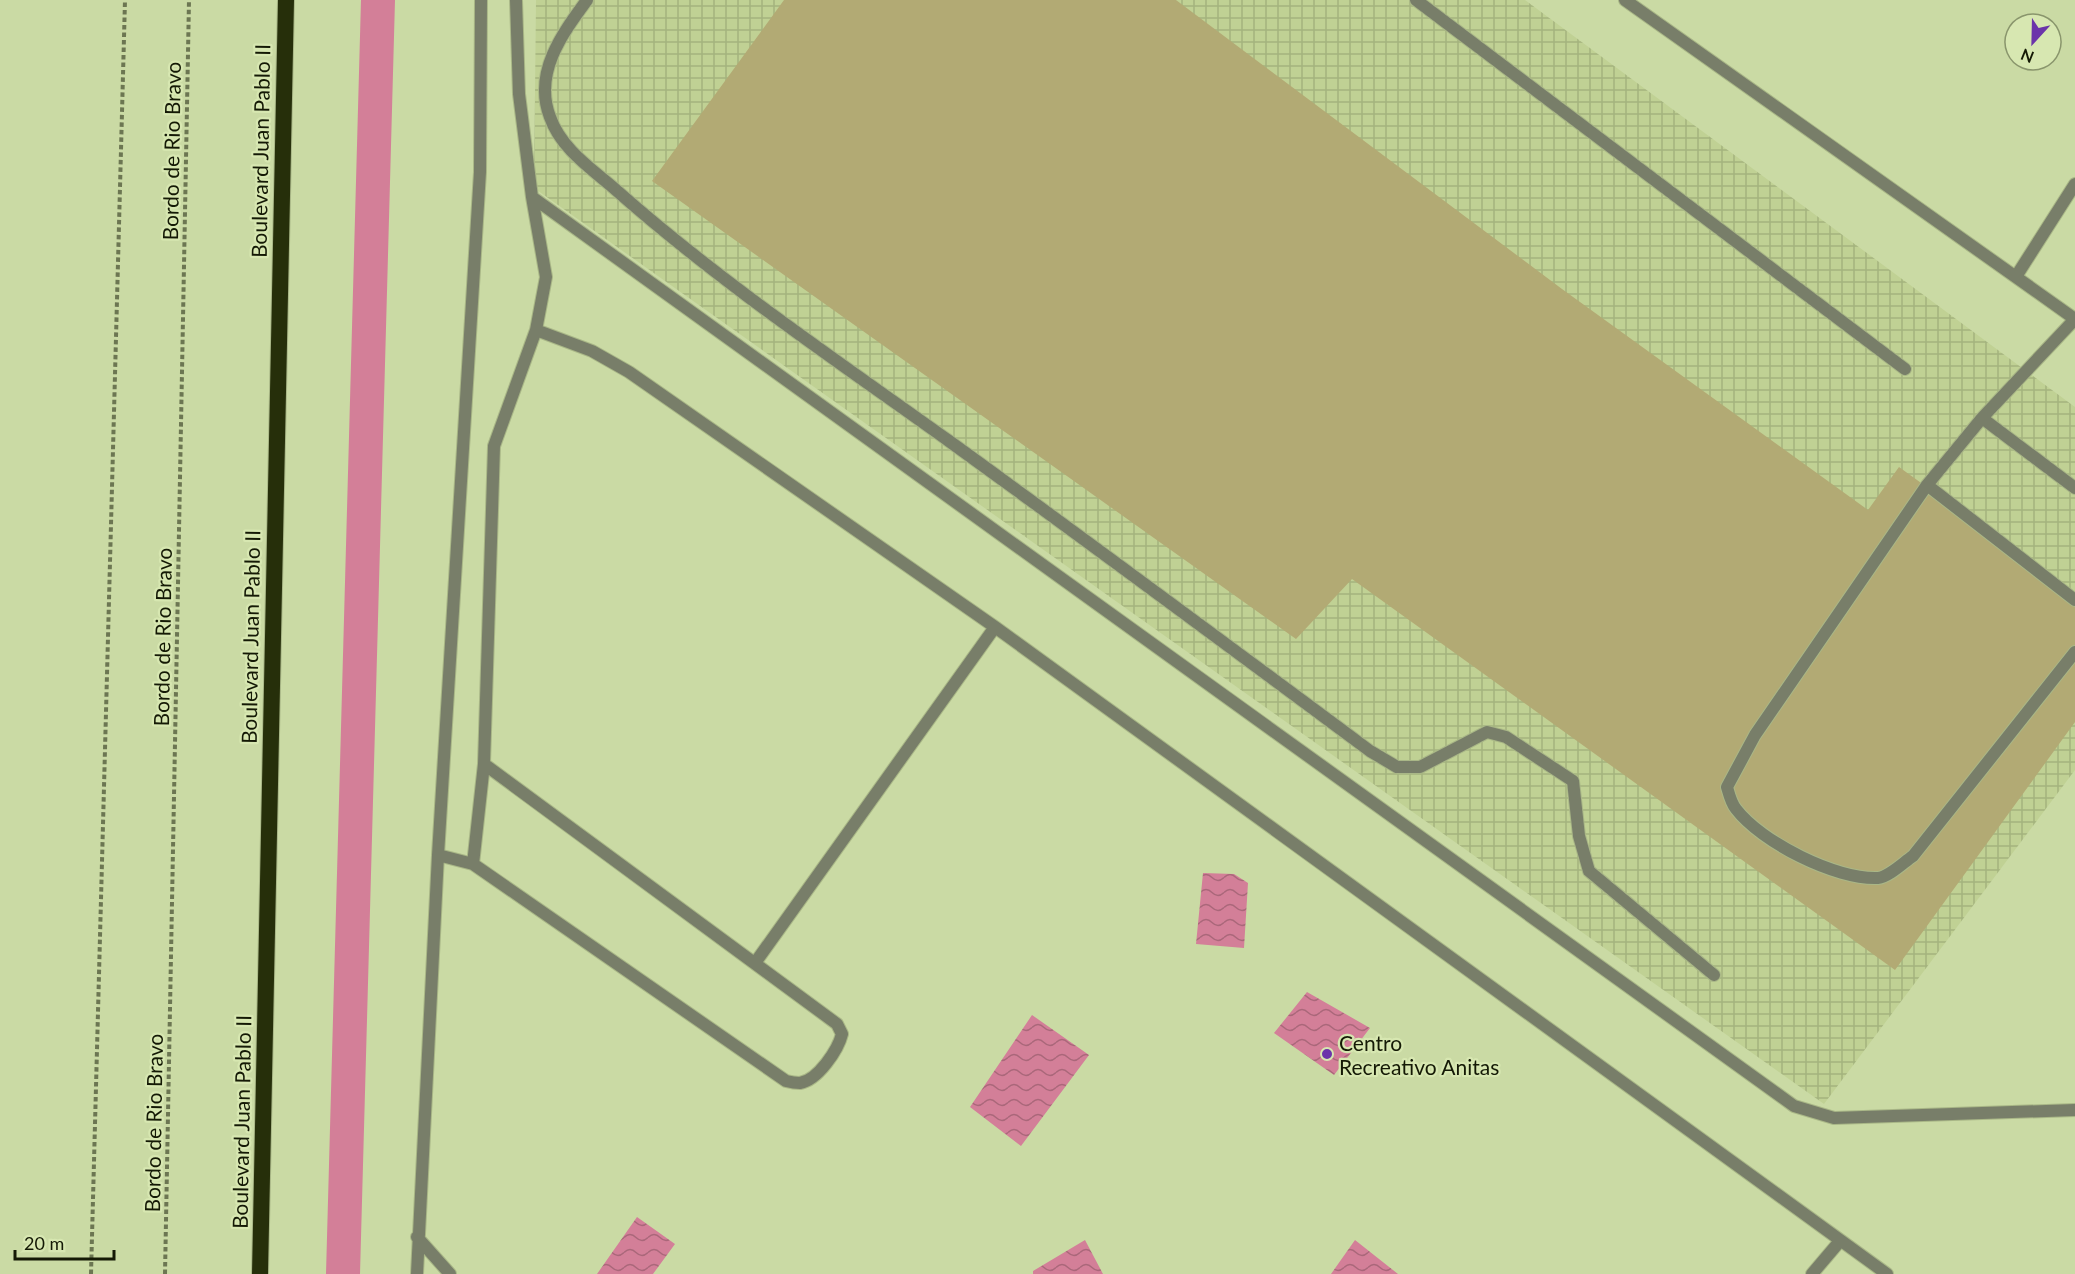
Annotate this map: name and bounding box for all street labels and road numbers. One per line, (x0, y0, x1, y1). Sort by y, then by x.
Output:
street label: Boulevard Juan Pablo II (246, 44, 274, 258)
street label: Bordo de Rio Bravo (157, 61, 185, 241)
street label: Boulevard Juan Pablo II (236, 530, 264, 744)
street label: Bordo de Rio Bravo (148, 547, 176, 727)
street label: Boulevard Juan Pablo II (227, 1015, 255, 1229)
street label: Bordo de Rio Bravo (139, 1033, 167, 1213)

